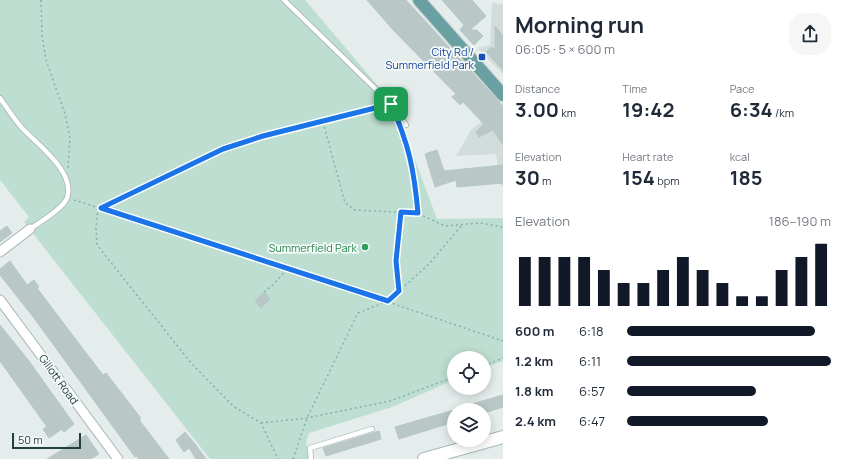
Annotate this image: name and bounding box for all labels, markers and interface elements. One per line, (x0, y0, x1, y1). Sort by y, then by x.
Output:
text: Morning run (515, 10, 644, 40)
button: share (789, 13, 831, 55)
text: 06:05 · 5 × 600 m (515, 40, 615, 58)
place label: City Rd / Summerfield Park (385, 44, 475, 72)
marker: City Rd / Summerfield Park (477, 52, 487, 62)
text: Distance (515, 81, 560, 96)
text: Time (622, 81, 647, 96)
text: Pace (730, 81, 755, 96)
pin (374, 87, 408, 121)
icon: arrive (380, 93, 402, 115)
text: 3.00 (515, 96, 559, 123)
text: 19:42 (622, 96, 674, 123)
text: 6:34 (730, 96, 773, 123)
text: km (559, 105, 576, 120)
text: /km (773, 105, 794, 120)
text: Elevation (515, 149, 561, 164)
text: Heart rate (622, 149, 673, 164)
text: kcal (730, 149, 750, 164)
text: 30 (515, 164, 540, 191)
text: 154 (622, 164, 655, 191)
text: 185 (730, 164, 762, 191)
text: m (540, 173, 551, 188)
text: bpm (655, 173, 680, 188)
text: Elevation (515, 212, 570, 230)
text: 186–190 m (769, 212, 831, 230)
place label: Summerfield Park (268, 240, 358, 255)
marker: Summerfield Park (360, 242, 370, 252)
text: 600 m (515, 322, 554, 340)
text: 6:18 (579, 322, 604, 340)
street label: Gillott Road (36, 351, 82, 407)
map controls (447, 351, 491, 447)
button: locate (447, 351, 491, 395)
text: 1.2 km (515, 352, 553, 370)
text: 6:11 (579, 352, 601, 370)
text: 1.8 km (515, 382, 553, 400)
text: 6:57 (579, 382, 605, 400)
button: layers (447, 403, 491, 447)
text: 2.4 km (515, 412, 556, 430)
text: 6:47 (579, 412, 605, 430)
scale bar (12, 431, 81, 450)
text: 50 m (18, 432, 43, 447)

